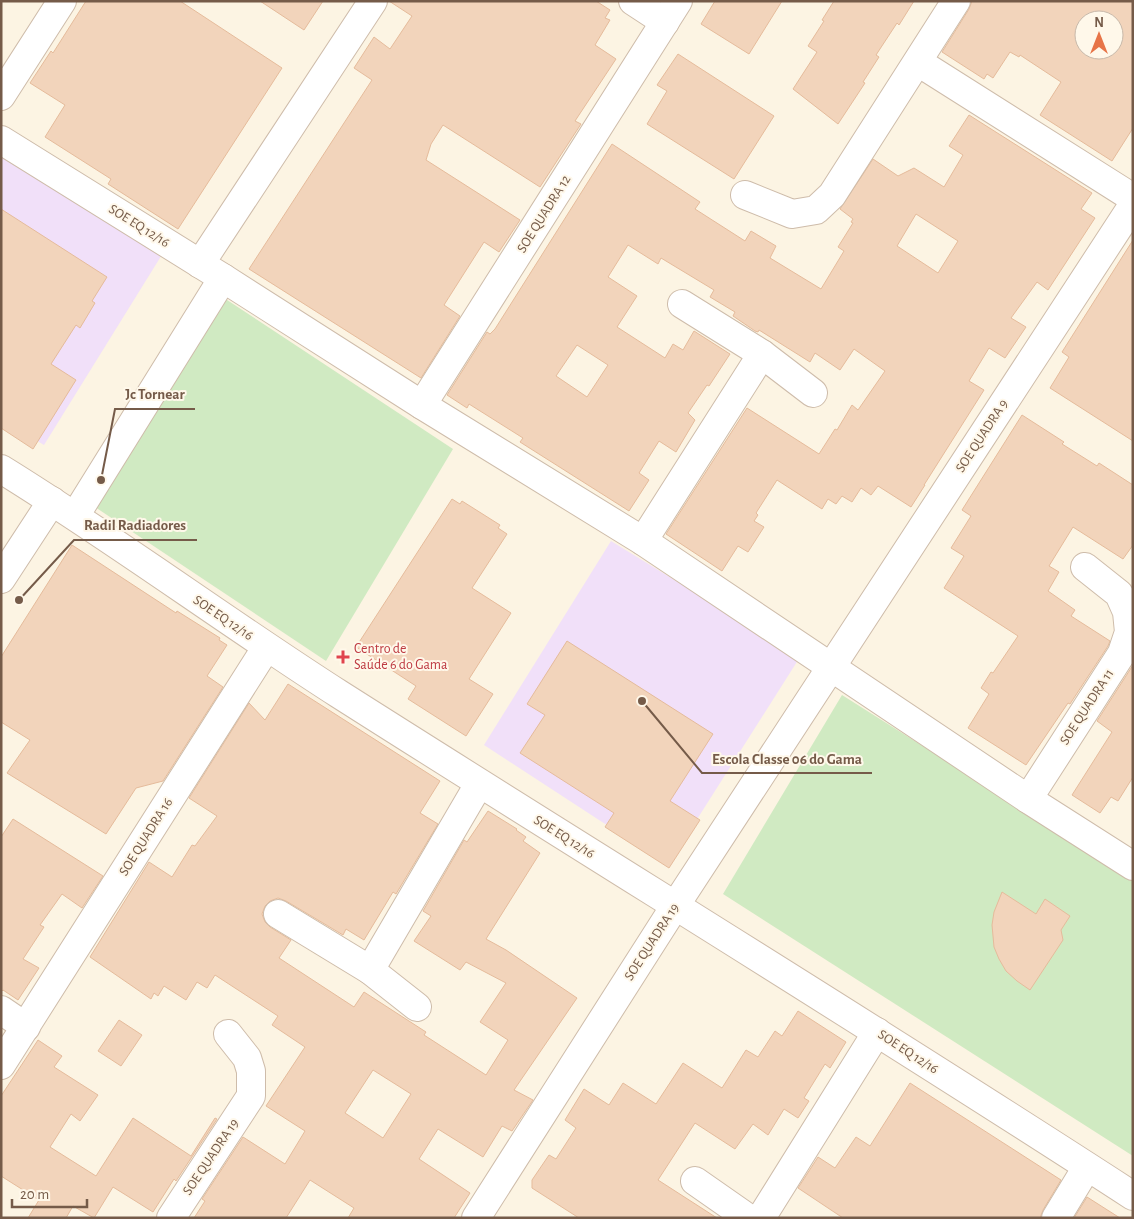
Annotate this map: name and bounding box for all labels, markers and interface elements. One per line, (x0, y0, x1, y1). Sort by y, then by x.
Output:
north arrow (1074, 10, 1124, 60)
text: N (1094, 16, 1104, 30)
street label: SOE QUADRA 12 (515, 173, 573, 255)
street label: SOE EQ 12/16 (106, 202, 172, 250)
callout: Jc Tornear (115, 379, 195, 409)
text: Jc Tornear (125, 387, 185, 402)
street label: SOE QUADRA 9 (953, 397, 1011, 475)
callout: Radil Radiadores (74, 510, 197, 540)
text: Radil Radiadores (84, 518, 186, 533)
street label: SOE EQ 12/16 (191, 593, 255, 643)
place label: Centro de Saúde 6 do Gama (354, 642, 448, 672)
marker: Centro de Saúde 6 do Gama (336, 650, 350, 664)
street label: SOE QUADRA 11 (1057, 667, 1117, 747)
callout: Escola Classe 06 do Gama (702, 743, 872, 773)
text: Escola Classe 06 do Gama (712, 752, 862, 767)
street label: SOE QUADRA 16 (117, 796, 175, 878)
street label: SOE EQ 12/16 (531, 813, 597, 861)
street label: SOE QUADRA 19 (622, 901, 682, 983)
street label: SOE EQ 12/16 (875, 1027, 941, 1077)
street label: SOE QUADRA 19 (180, 1116, 242, 1198)
scale bar (12, 1176, 88, 1208)
text: 20 m (20, 1187, 49, 1202)

